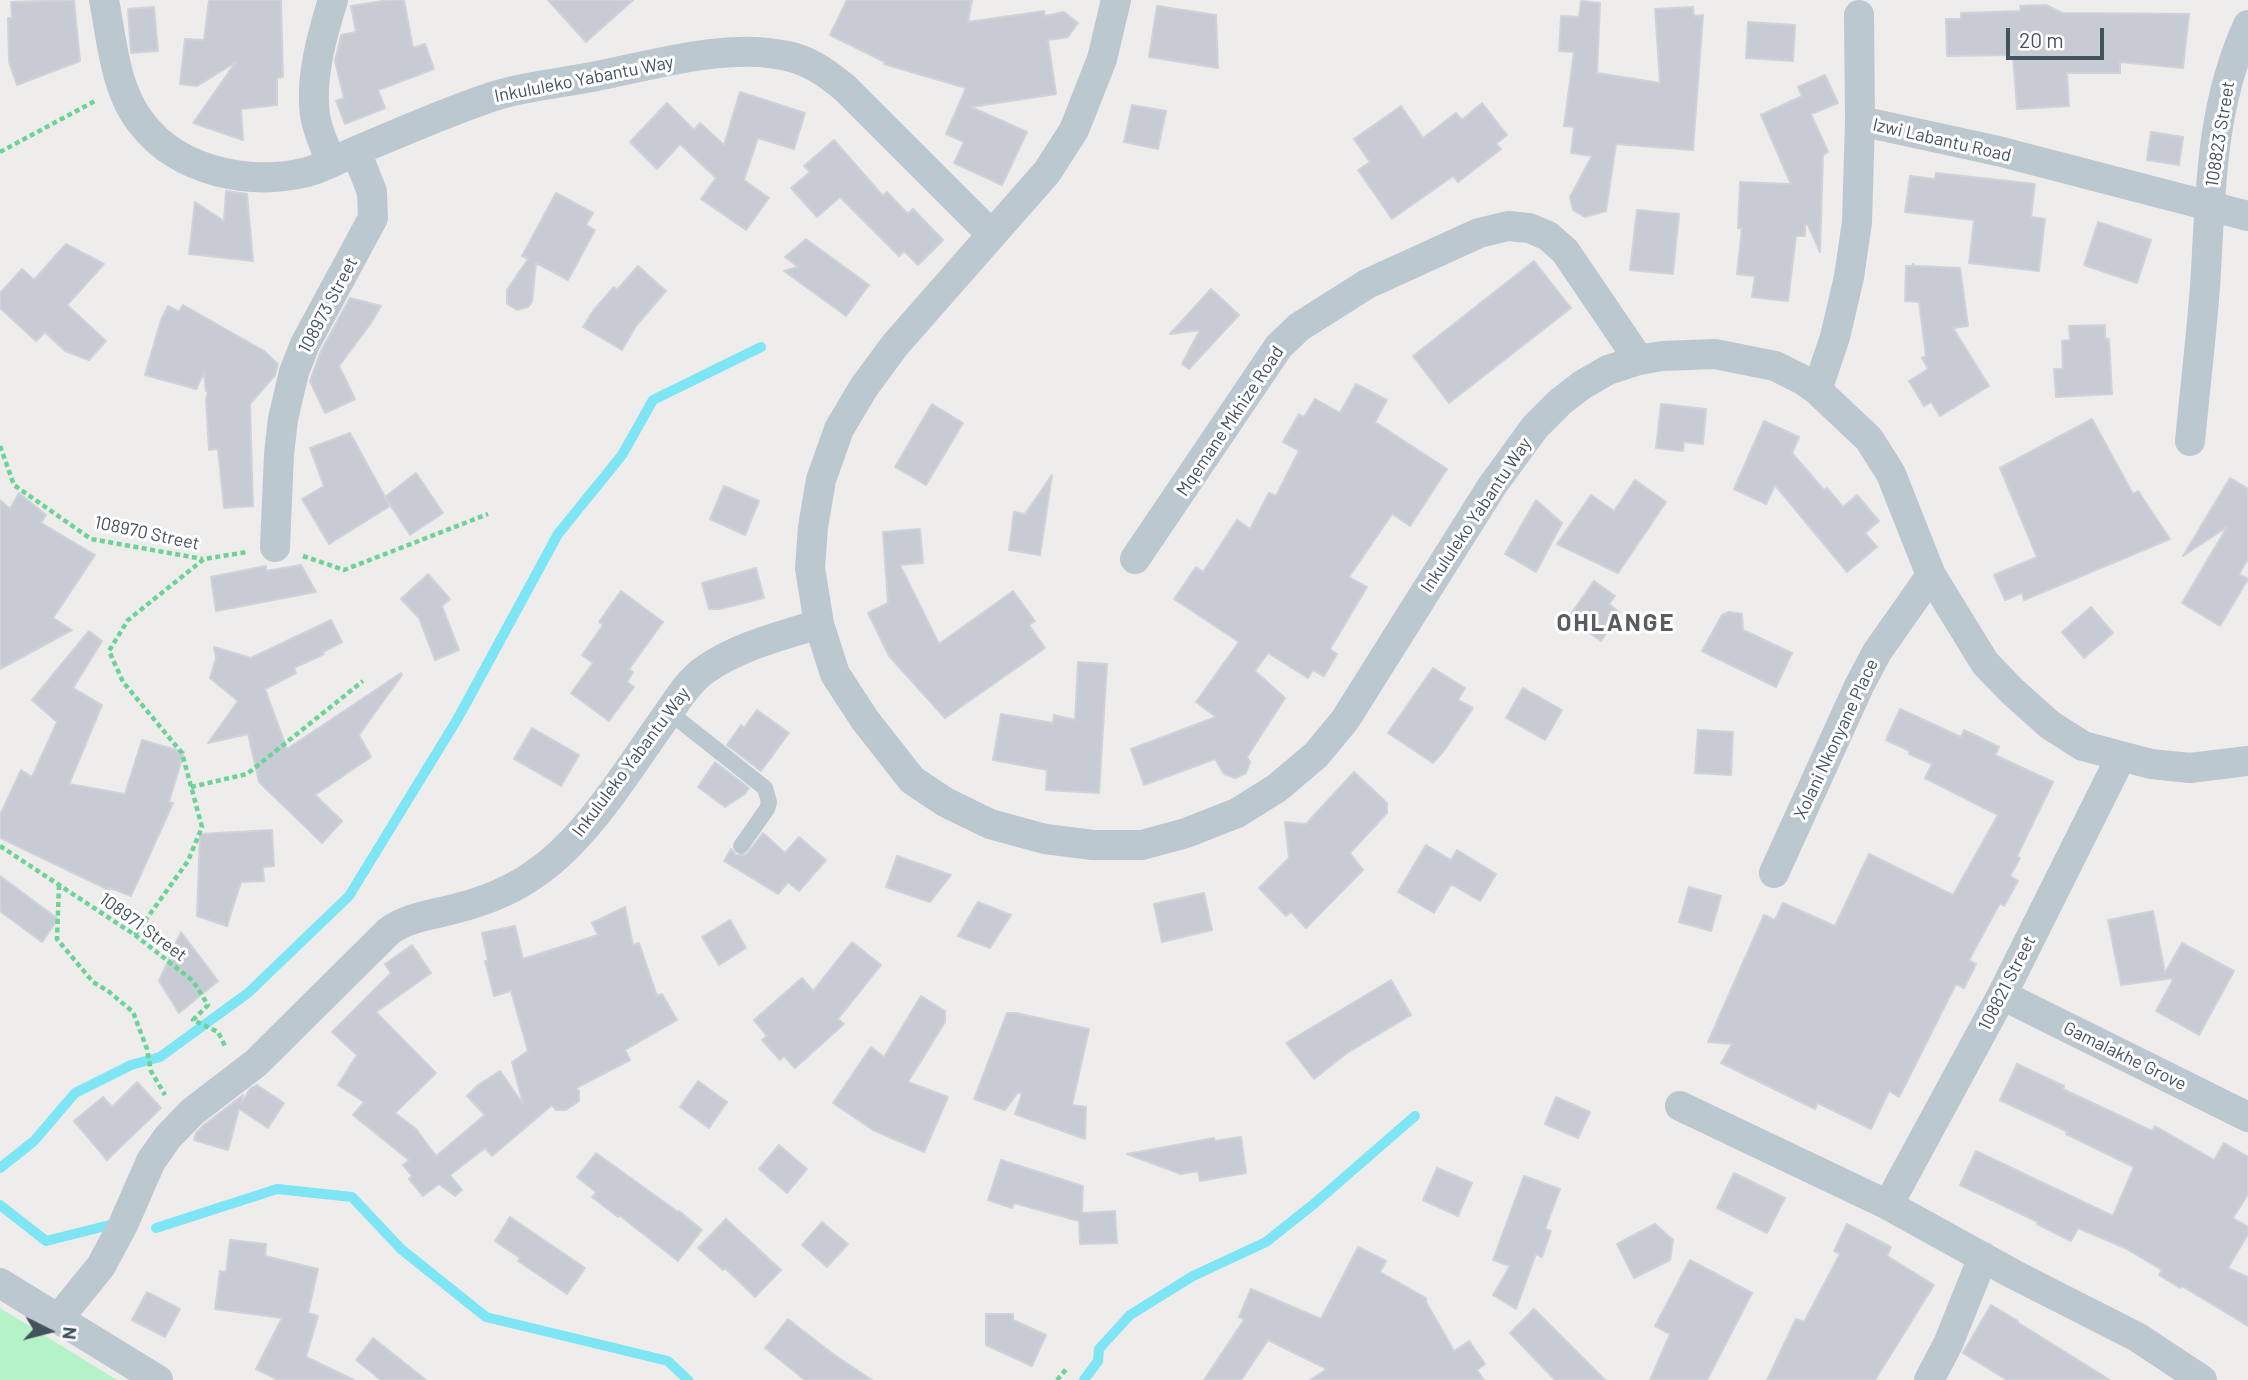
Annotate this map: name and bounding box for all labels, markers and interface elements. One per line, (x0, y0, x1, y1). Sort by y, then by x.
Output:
scale bar (2010, 14, 2108, 58)
text: 20 m (2019, 27, 2064, 52)
street label: Inkululeko Yabantu Way (493, 51, 675, 107)
street label: 108823 Street (2201, 80, 2239, 188)
street label: Izwi Labantu Road (1871, 114, 2013, 166)
street label: 108973 Street (294, 253, 362, 357)
street label: Mqemane Mkhize Road (1172, 342, 1288, 500)
street label: Inkululeko Yabantu Way (1416, 433, 1536, 597)
street label: 108970 Street (93, 511, 201, 555)
district label: OHLANGE (1557, 609, 1675, 637)
street label: Xolani Nkonyane Place (1789, 655, 1883, 823)
street label: Inkululeko Yabantu Way (568, 683, 694, 841)
street label: 108971 Street (95, 888, 191, 966)
street label: 108821 Street (1974, 932, 2040, 1034)
street label: Gamalakhe Grove (2060, 1017, 2190, 1095)
north arrow (14, 1296, 84, 1366)
text: N (58, 1326, 82, 1341)

